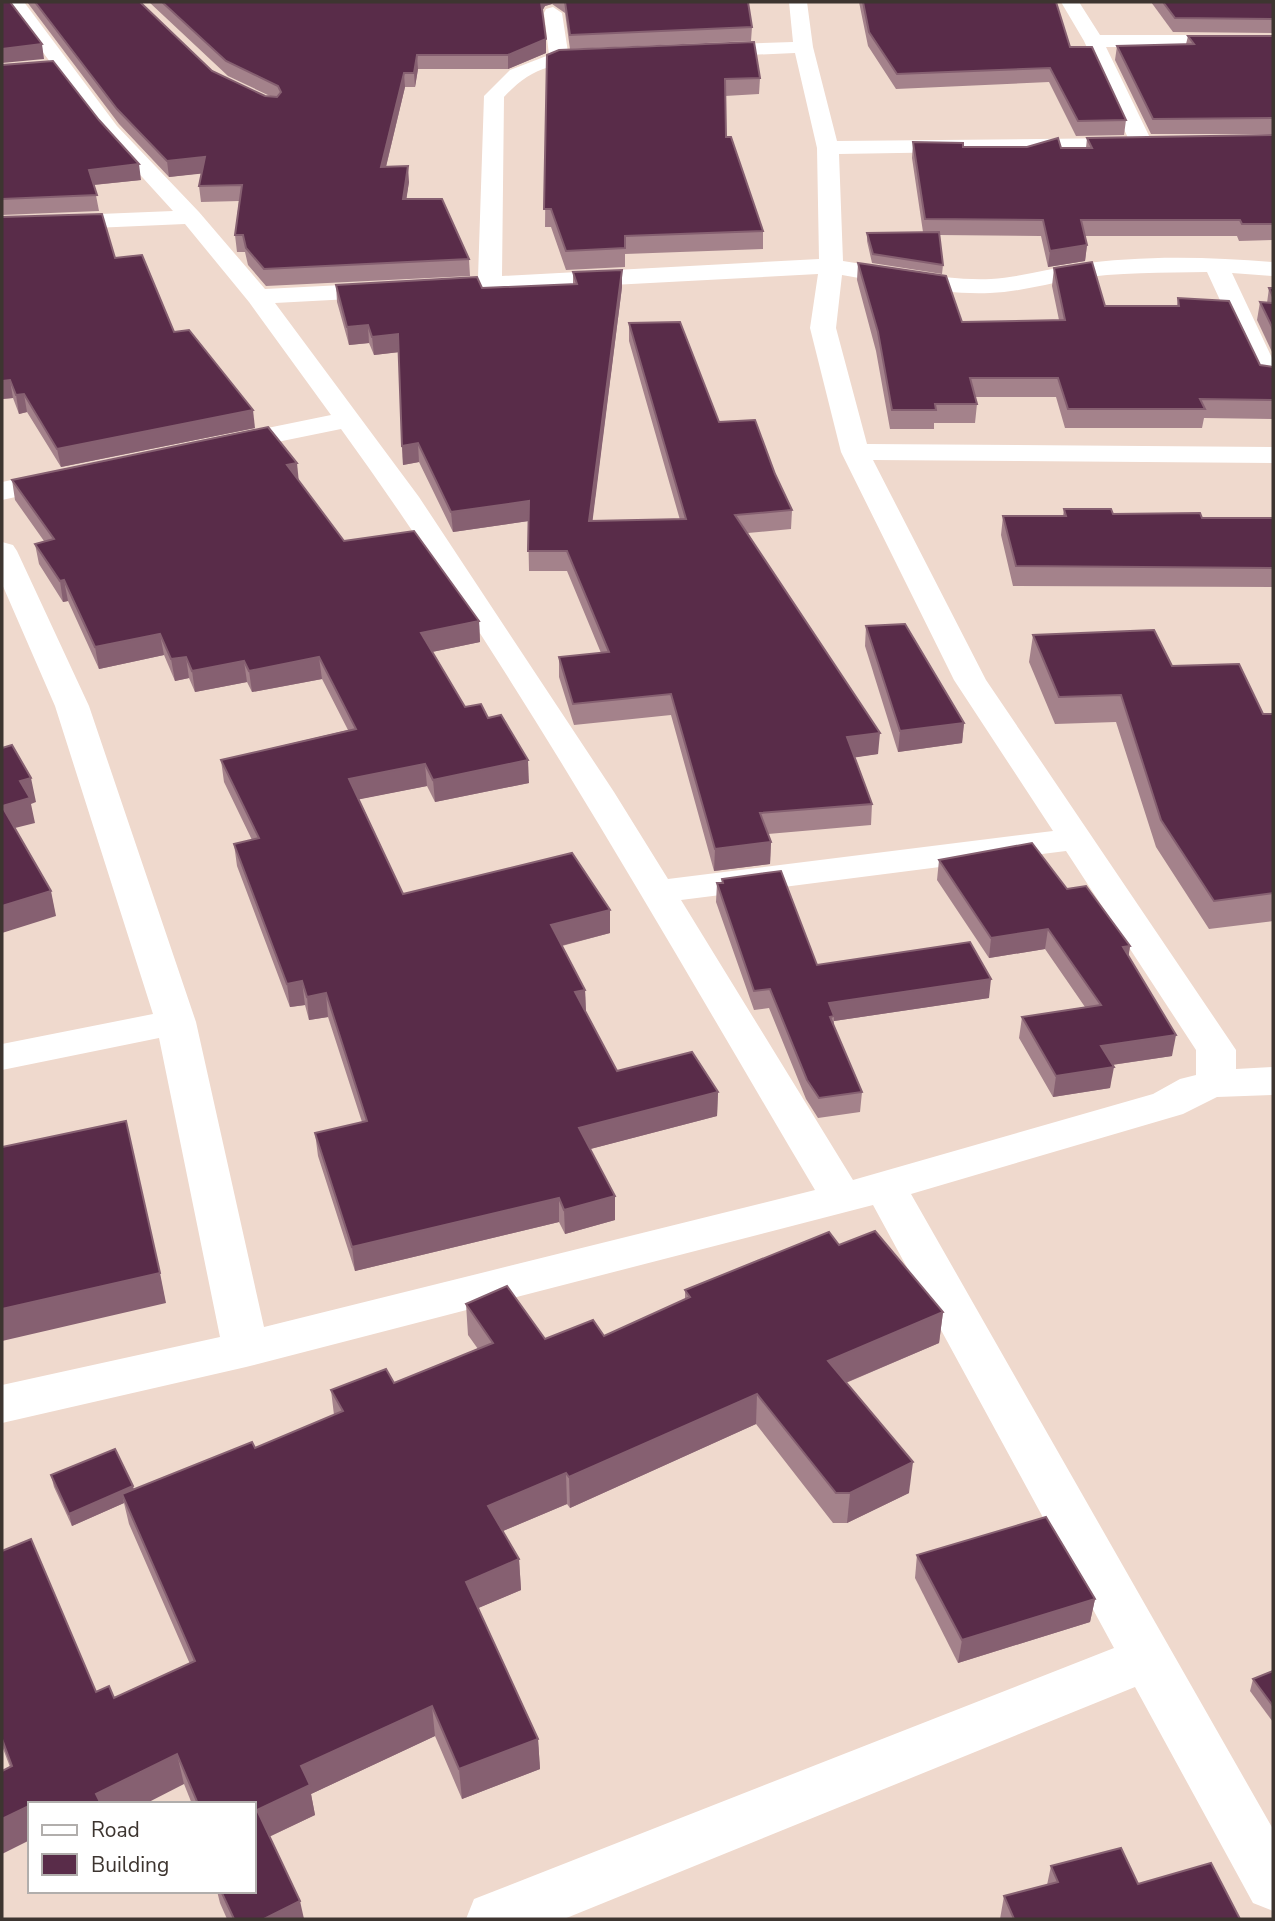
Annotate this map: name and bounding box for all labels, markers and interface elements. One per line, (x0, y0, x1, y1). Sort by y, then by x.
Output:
legend (28, 1802, 256, 1893)
text: Road (91, 1816, 140, 1844)
text: Building (91, 1851, 169, 1879)

